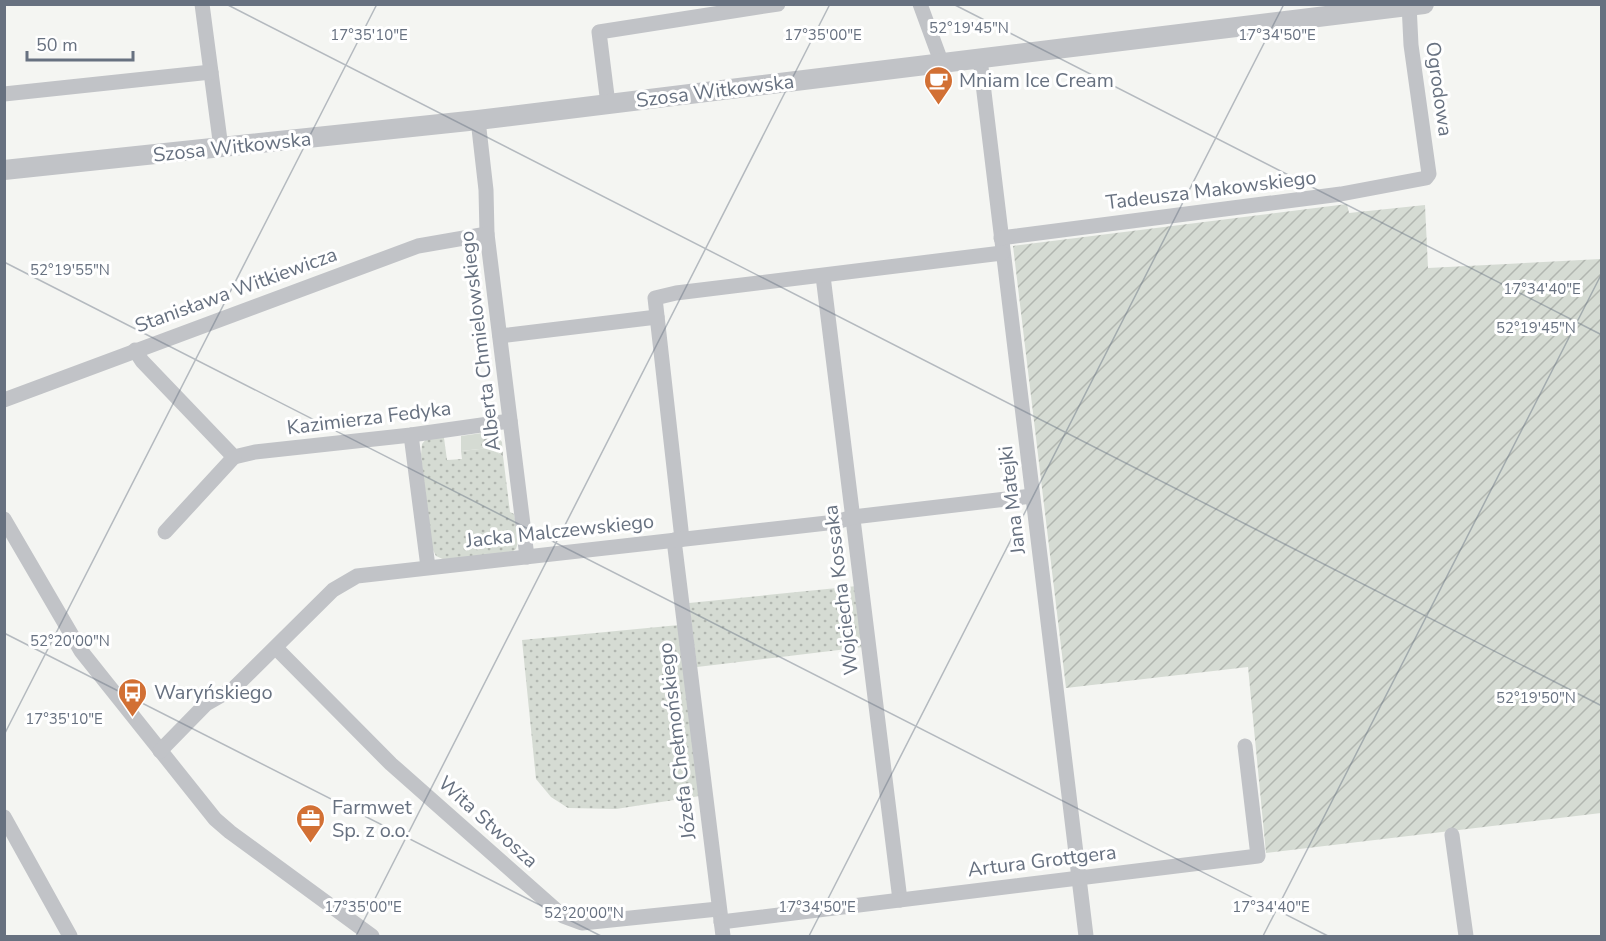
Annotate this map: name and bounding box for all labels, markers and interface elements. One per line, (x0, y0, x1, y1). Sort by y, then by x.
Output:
text: 52°19'45"N (929, 18, 1009, 38)
scale bar (27, 24, 134, 62)
text: 17°35'10"E (330, 25, 408, 45)
text: 17°35'00"E (784, 25, 862, 45)
text: 17°34'50"E (1238, 25, 1316, 45)
text: 50 m (36, 33, 78, 57)
street label: Ogrodowa (1419, 40, 1459, 138)
cafe icon: Mniam Ice Cream (922, 64, 954, 106)
place label: Mniam Ice Cream (959, 67, 1114, 94)
street label: Szosa Witkowska (634, 68, 796, 114)
street label: Szosa Witkowska (152, 125, 312, 169)
street label: Tadeusza Makowskiego (1104, 164, 1318, 216)
street label: Alberta Chmielowskiego (453, 229, 507, 453)
street label: Stanisława Witkiewicza (131, 241, 341, 339)
text: 52°19'55"N (30, 260, 110, 280)
text: 17°34'40"E (1503, 279, 1581, 299)
text: 52°19'45"N (1496, 318, 1576, 338)
street label: Kazimierza Fedyka (285, 395, 453, 441)
street label: Jana Matejki (992, 444, 1032, 557)
street label: Wojciecha Kossaka (817, 503, 865, 677)
street label: Jacka Malczewskiego (464, 508, 655, 554)
text: 52°20'00"N (30, 631, 110, 651)
street label: Józefa Chełmońskiego (652, 641, 703, 842)
bus stop icon: Waryńskiego (117, 676, 149, 718)
place label: Waryńskiego (154, 679, 273, 706)
text: 52°19'50"N (1496, 688, 1576, 708)
text: 17°35'10"E (25, 709, 103, 729)
street label: Wita Stwosza (432, 770, 544, 874)
place label: Farmwet Sp. z o.o. (332, 794, 413, 844)
office icon: Farmwet Sp. z o.o. (295, 802, 327, 844)
street label: Artura Grottgera (966, 838, 1118, 884)
text: 17°35'00"E (324, 897, 402, 917)
text: 17°34'50"E (778, 897, 856, 917)
text: 17°34'40"E (1232, 897, 1310, 917)
text: 52°20'00"N (544, 903, 624, 923)

